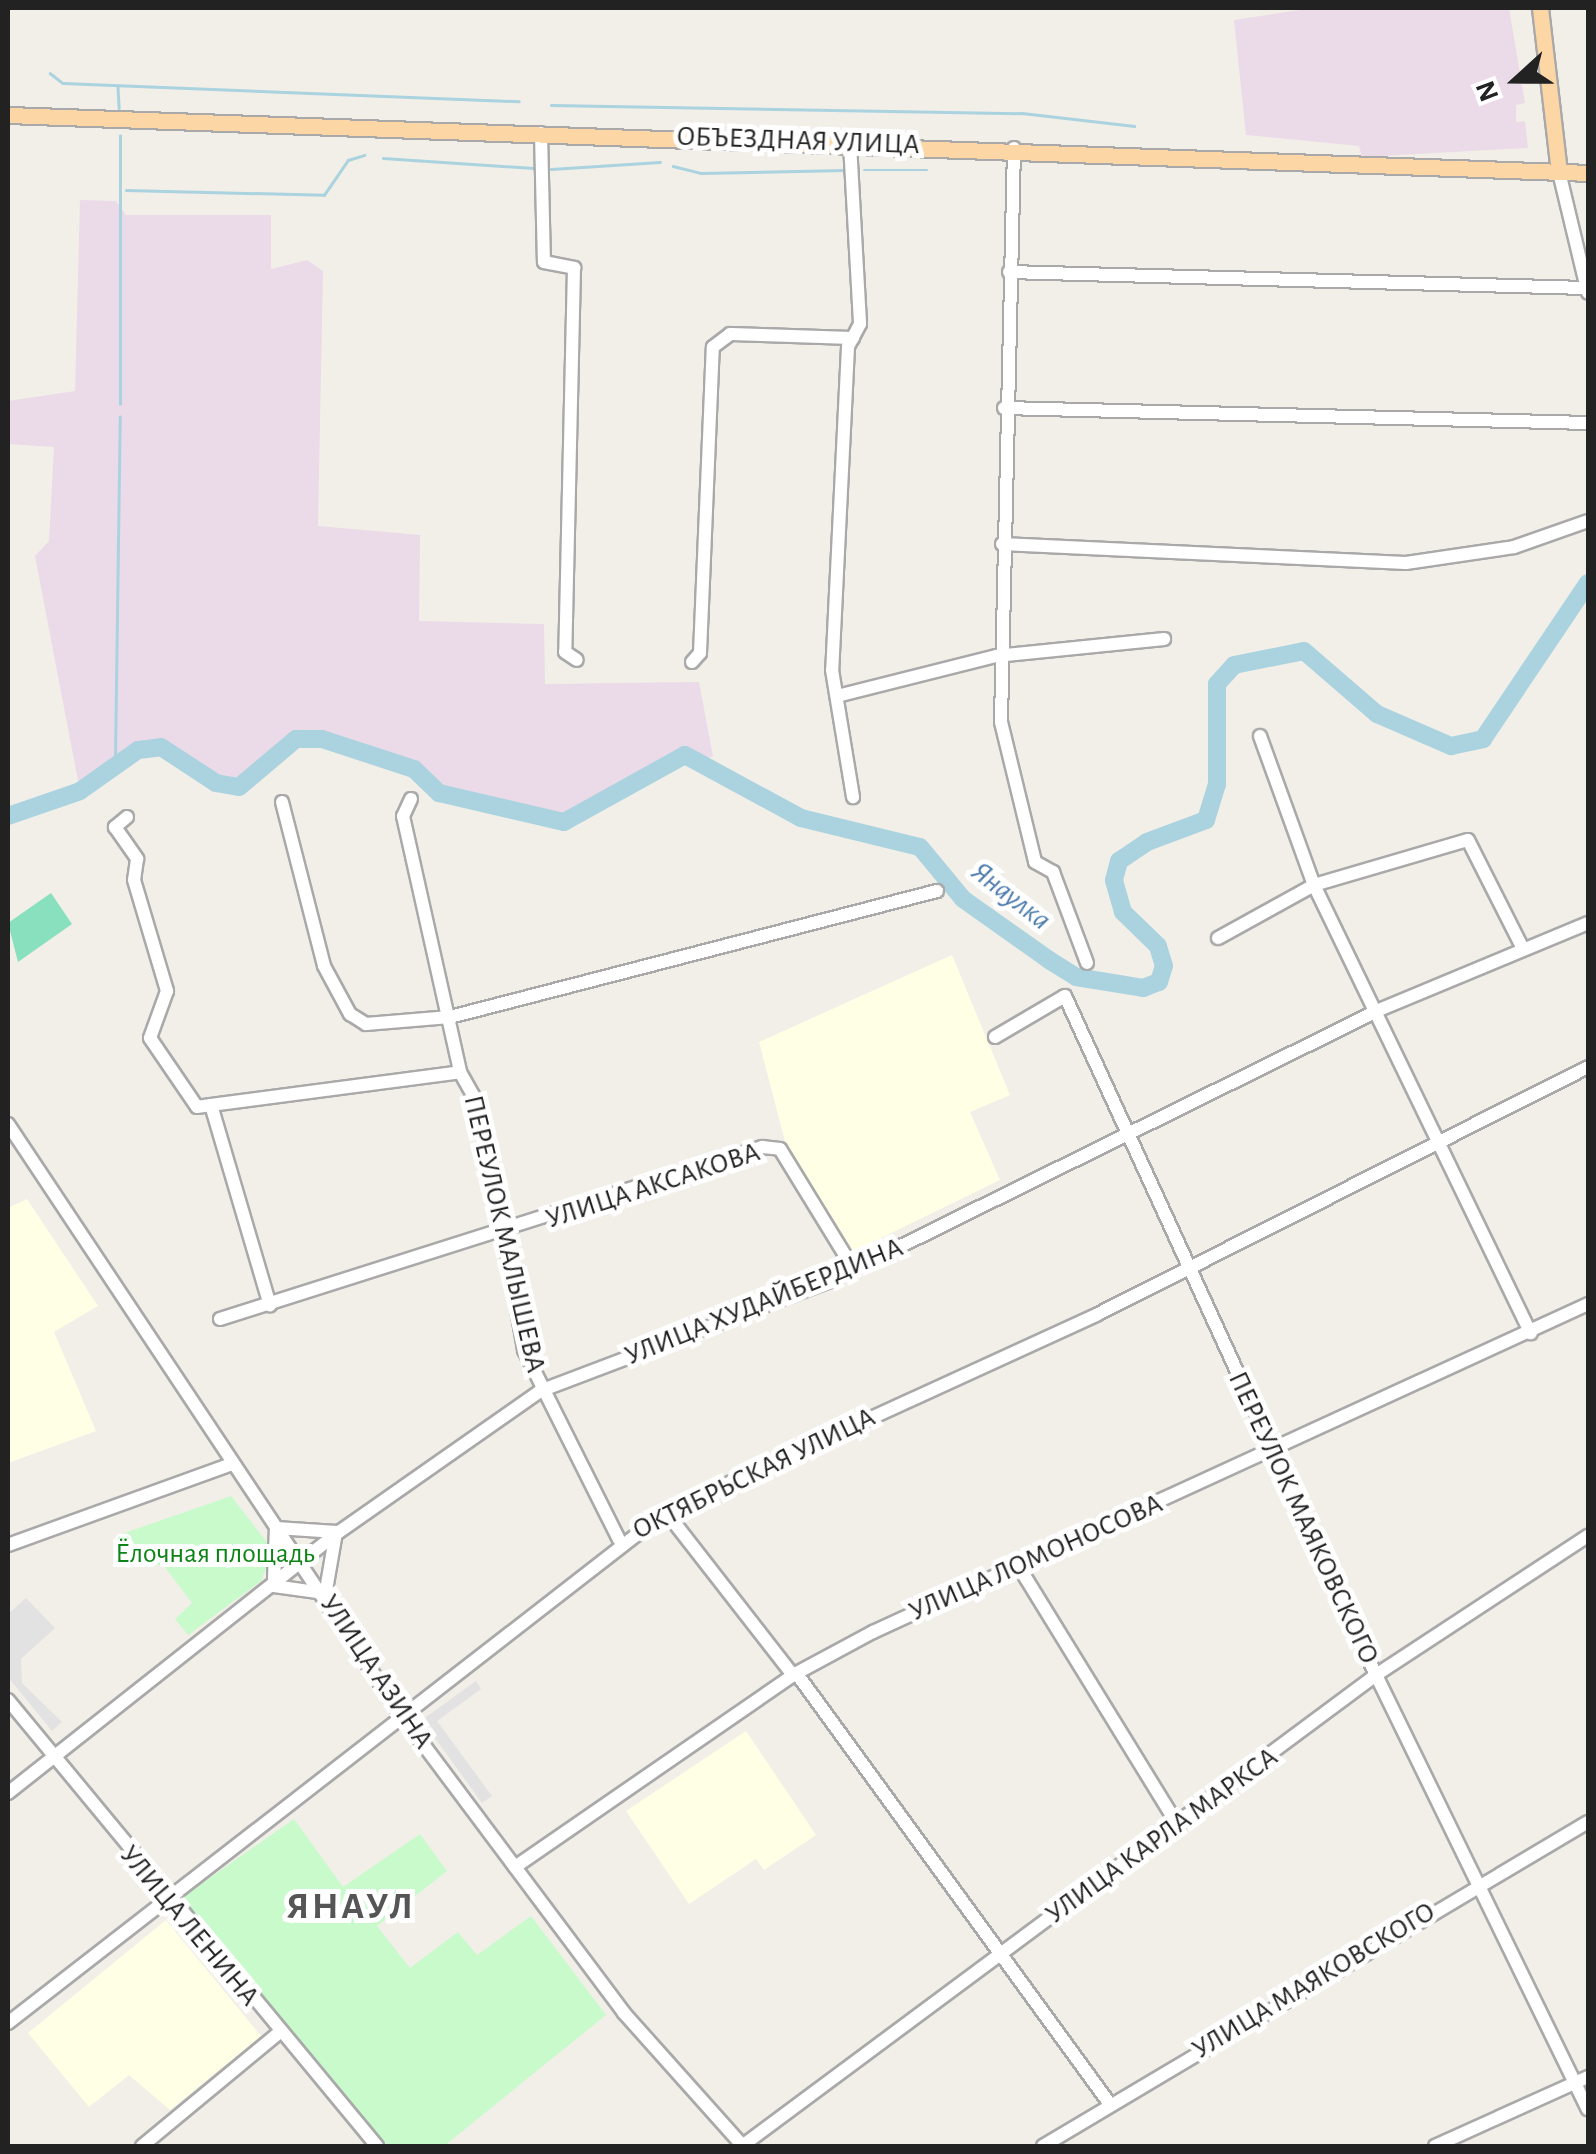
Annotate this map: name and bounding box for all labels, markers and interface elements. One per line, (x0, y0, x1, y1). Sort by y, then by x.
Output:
north arrow (1466, 30, 1566, 130)
text: N (1471, 77, 1505, 105)
street label: ОБЪЕЗДНАЯ УЛИЦА (676, 120, 920, 162)
water label: Янаулка (964, 854, 1058, 938)
street label: ПЕРЕУЛОК МАЛЫШЕВА (456, 1092, 552, 1376)
street label: УЛИЦА АКСАКОВА (542, 1136, 764, 1236)
street label: УЛИЦА ХУДАЙБЕРДИНА (620, 1231, 908, 1373)
street label: ПЕРЕУЛОК МАЯКОВСКОГО (1220, 1366, 1386, 1670)
street label: ОКТЯБРЬСКАЯ УЛИЦА (627, 1401, 881, 1547)
street label: УЛИЦА ЛОМОНОСОВА (904, 1487, 1168, 1629)
park label: Ёлочная площадь (115, 1537, 315, 1571)
street label: УЛИЦА АЗИНА (312, 1588, 440, 1756)
street label: УЛИЦА КАРЛА МАРКСА (1039, 1741, 1285, 1931)
street label: УЛИЦА ЛЕНИНА (112, 1839, 266, 2013)
district label: ЯНАУЛ (286, 1885, 416, 1931)
street label: УЛИЦА МАЯКОВСКОГО (1186, 1895, 1442, 2067)

